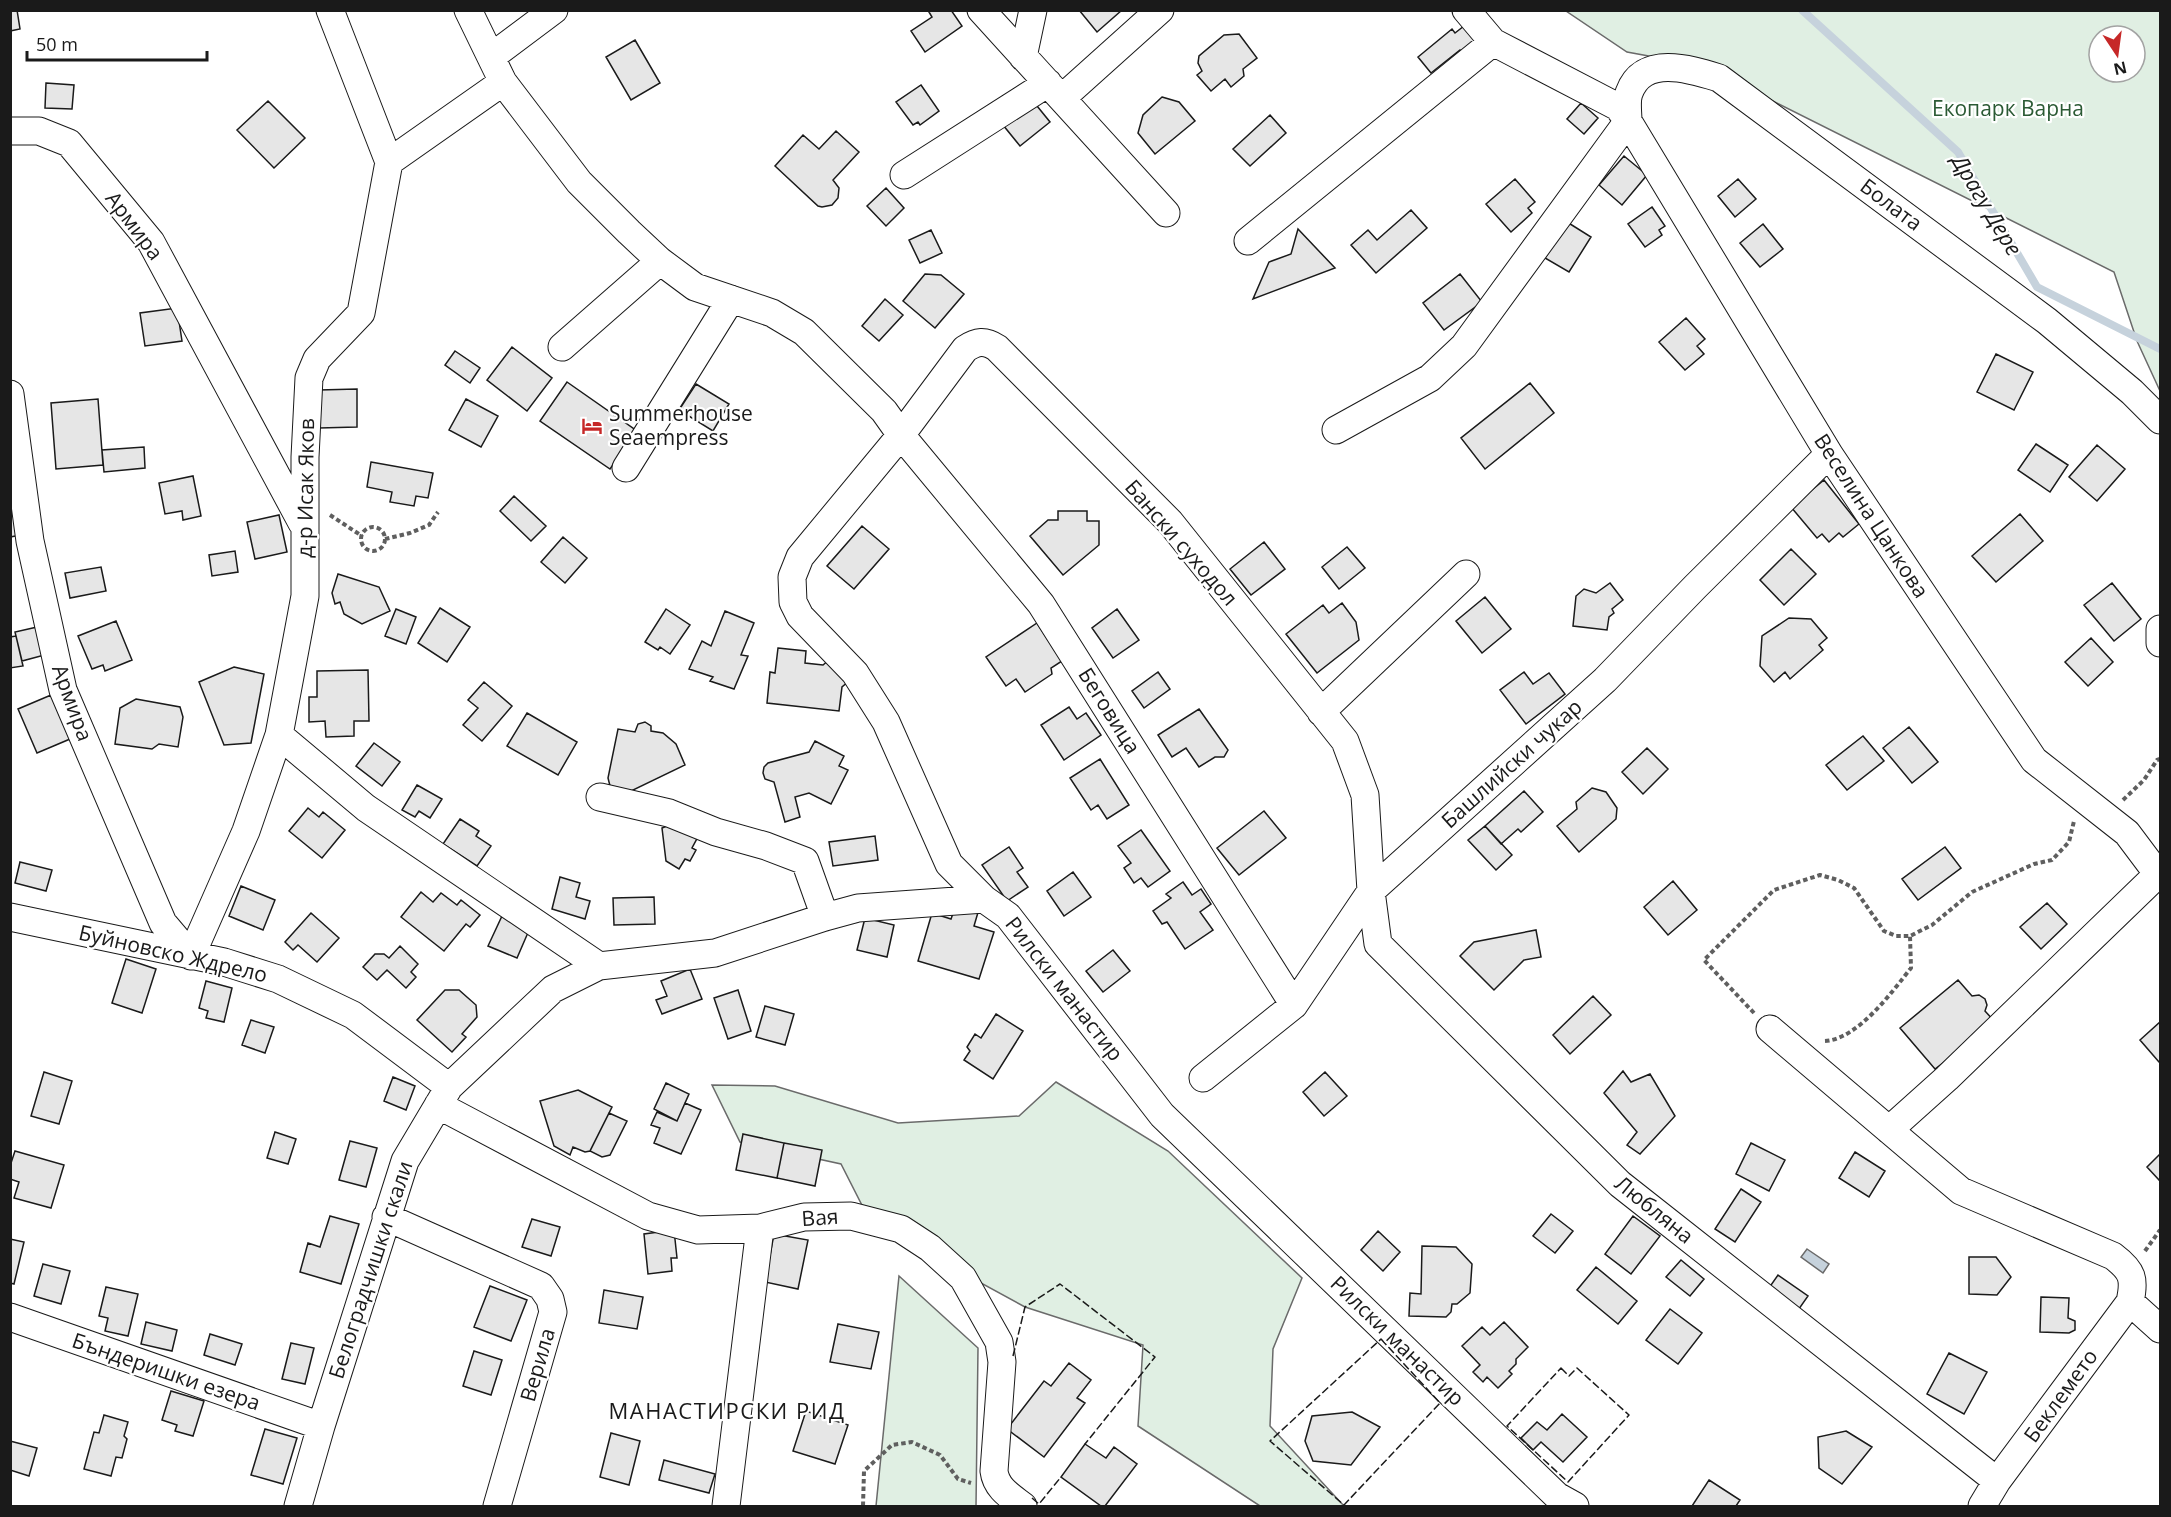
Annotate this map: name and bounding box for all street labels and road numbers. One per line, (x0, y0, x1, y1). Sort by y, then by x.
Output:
street label: Болата (1855, 172, 1928, 237)
street label: Армира (100, 185, 170, 266)
street label: д-р Исак Яков (290, 418, 320, 558)
street label: Веселина Цанкова (1808, 428, 1935, 603)
street label: Бански суходол (1119, 473, 1244, 611)
street label: Армира (46, 661, 100, 745)
street label: Беговица (1072, 662, 1147, 759)
street label: Башлийски чукар (1435, 693, 1588, 834)
street label: Рилски манастир (1000, 910, 1130, 1066)
street label: Буйновско Ждрело (76, 918, 270, 988)
street label: Белоградчишки скали (322, 1157, 418, 1382)
street label: Любляна (1610, 1169, 1700, 1249)
street label: Вая (801, 1202, 839, 1232)
street label: Рилски манастир (1325, 1269, 1471, 1411)
street label: Верила (513, 1325, 561, 1405)
street label: Бъндеришки езера (69, 1326, 264, 1416)
street label: Беклемето (2017, 1343, 2104, 1448)

